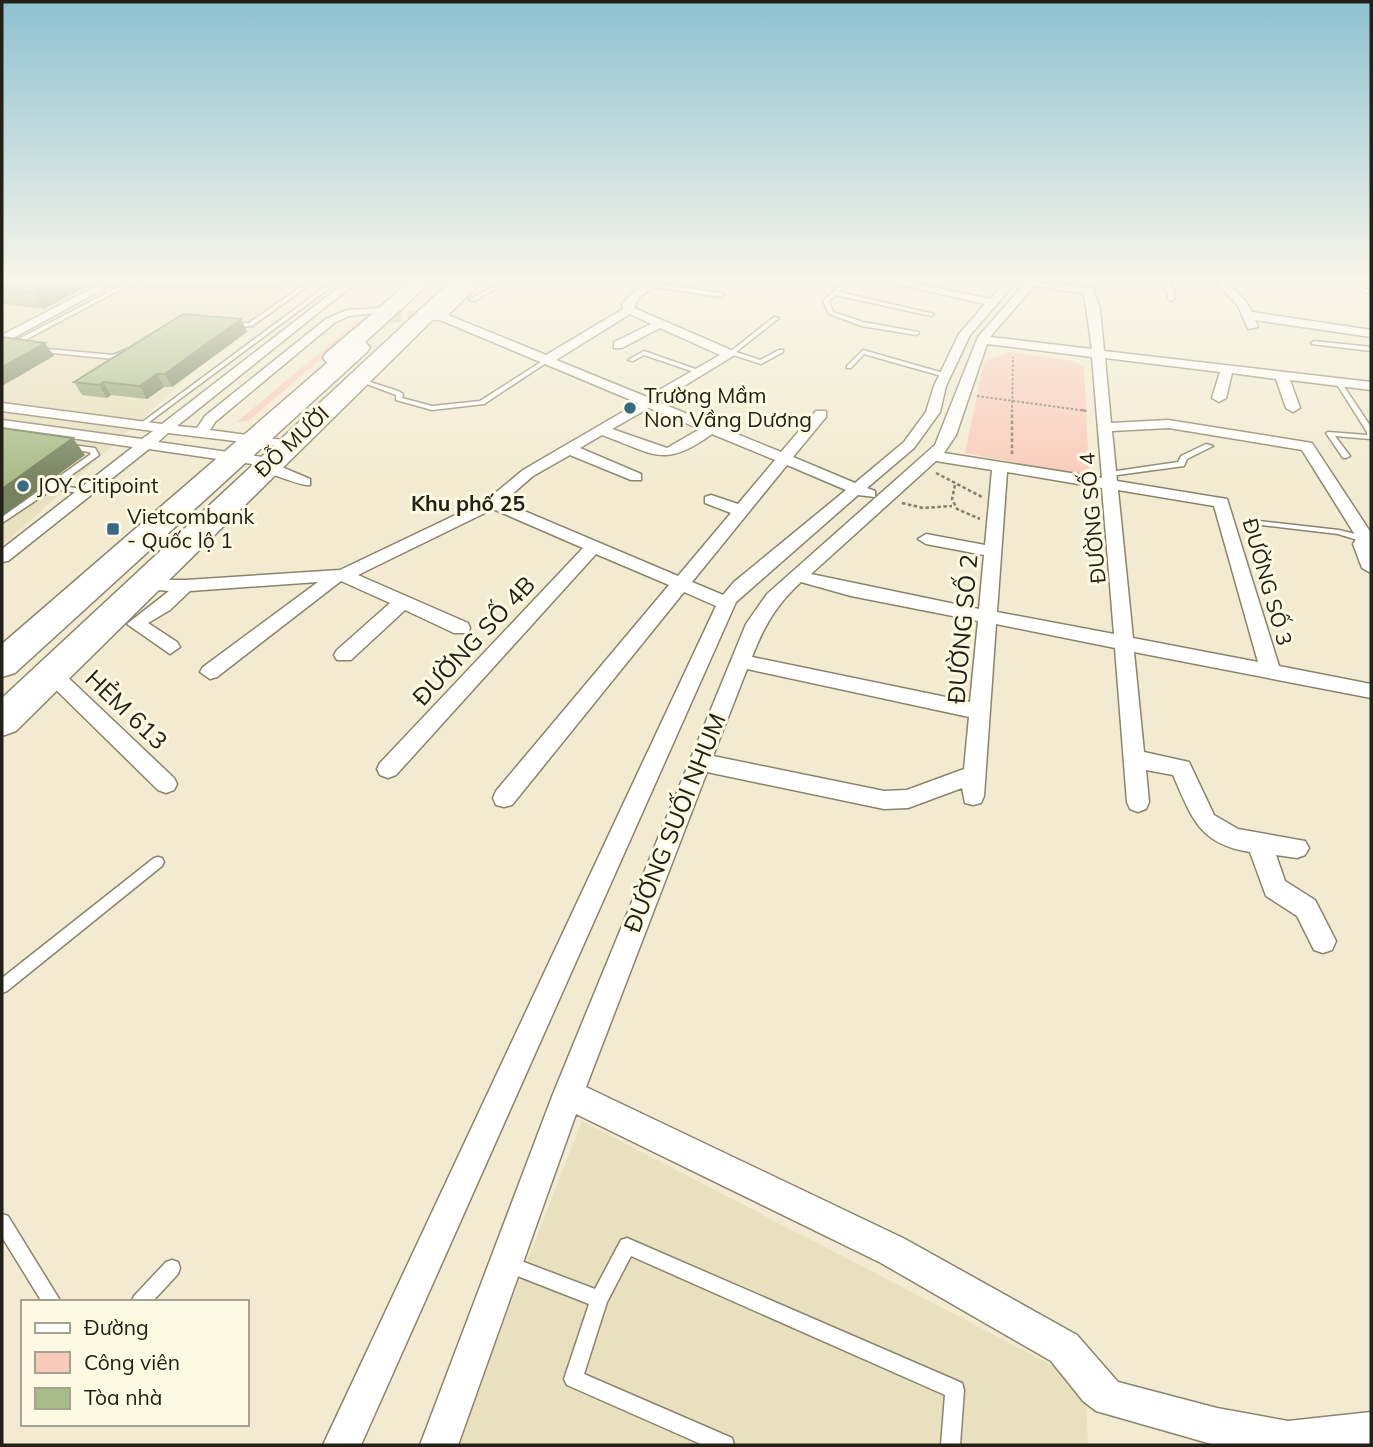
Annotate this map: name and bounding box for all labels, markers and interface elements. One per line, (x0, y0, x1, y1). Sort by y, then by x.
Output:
place label: Trường Mầm Non Vầng Dương (644, 382, 812, 432)
street label: ĐỖ MƯỜI (248, 400, 334, 482)
marker: Trường Mầm Non Vầng Dương (622, 400, 638, 416)
street label: ĐƯỜNG SỐ 4 (1072, 451, 1111, 585)
place label: JOY Citipoint (37, 472, 158, 498)
marker: JOY Citipoint (15, 478, 31, 494)
district label: Khu phố 25 (411, 490, 525, 516)
place label: Vietcombank - Quốc lộ 1 (127, 503, 254, 553)
street label: ĐƯỜNG SỐ 3 (1237, 515, 1299, 648)
marker: Vietcombank - Quốc lộ 1 (105, 521, 121, 537)
street label: ĐƯỜNG SỐ 2 (941, 553, 983, 705)
street label: ĐƯỜNG SỐ 4B (406, 569, 541, 711)
street label: HẺM 613 (79, 663, 174, 756)
street label: ĐƯỜNG SUỐI NHUM (616, 709, 732, 937)
legend (21, 1300, 248, 1426)
text: Đường (84, 1314, 149, 1340)
text: Công viên (84, 1349, 180, 1375)
text: Tòa nhà (84, 1384, 162, 1410)

